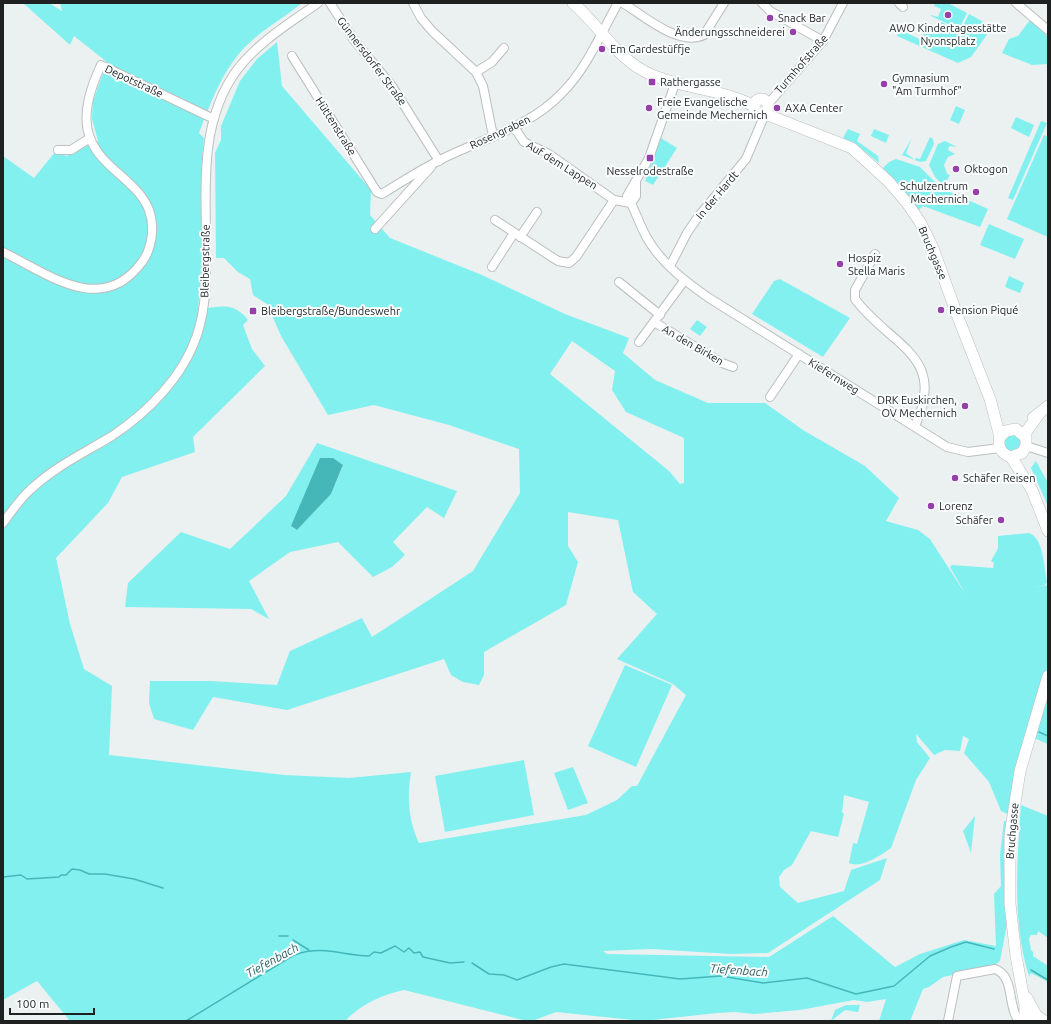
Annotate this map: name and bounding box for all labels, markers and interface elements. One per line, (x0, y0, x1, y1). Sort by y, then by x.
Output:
marker: AWO Kindertagesstätte Nyonsplatz (943, 10, 953, 20)
place label: Snack Bar (778, 12, 827, 24)
marker: Snack Bar (765, 13, 775, 23)
street label: Günnersdorfer Straße (335, 14, 409, 108)
place label: AWO Kindertagesstätte Nyonsplatz (889, 22, 1007, 47)
place label: Änderungsschneiderei (675, 26, 785, 38)
marker: Änderungsschneiderei (788, 27, 798, 37)
street label: Turmhofstraße (772, 32, 830, 96)
place label: Em Gardestüffje (610, 43, 690, 55)
marker: Em Gardestüffje (597, 44, 607, 54)
street label: Depotstraße (103, 62, 165, 100)
place label: Gymnasium "Am Turmhof" (892, 72, 962, 97)
place label: Rathergasse (660, 76, 721, 88)
marker: Rathergasse (647, 77, 657, 87)
marker: Gymnasium "Am Turmhof" (879, 79, 889, 89)
street label: Hüttenstraße (313, 95, 359, 157)
place label: Freie Evangelische Gemeinde Mechernich (657, 96, 768, 121)
place label: AXA Center (785, 102, 844, 114)
marker: Freie Evangelische Gemeinde Mechernich (644, 103, 654, 113)
marker: AXA Center (772, 103, 782, 113)
street label: Rosengraben (468, 113, 532, 151)
street label: Auf dem Lappen (524, 138, 600, 192)
marker: Nesselrodestraße (645, 153, 655, 163)
place label: Oktogon (964, 163, 1008, 175)
marker: Oktogon (951, 164, 961, 174)
place label: Nesselrodestraße (606, 165, 694, 177)
street label: In der Hardt (693, 168, 741, 221)
place label: Schulzentrum Mechernich (900, 180, 968, 205)
marker: Schulzentrum Mechernich (971, 187, 981, 197)
street label: Bleibergstraße (198, 224, 212, 298)
street label: Bruchgasse (916, 225, 950, 281)
place label: Hospiz Stella Maris (848, 252, 905, 277)
marker: Hospiz Stella Maris (835, 259, 845, 269)
place label: Pension Piqué (949, 304, 1018, 316)
place label: Bleibergstraße/Bundeswehr (261, 305, 401, 317)
marker: Pension Piqué (936, 305, 946, 315)
marker: Bleibergstraße/Bundeswehr (248, 306, 258, 316)
street label: An den Birken (660, 323, 726, 367)
street label: Kiefernweg (807, 356, 861, 396)
place label: DRK Euskirchen, OV Mechernich (877, 394, 957, 419)
marker: DRK Euskirchen, OV Mechernich (960, 401, 970, 411)
place label: Schäfer Reisen (963, 472, 1035, 484)
marker: Schäfer Reisen (950, 473, 960, 483)
place label: Lorenz (939, 500, 973, 512)
marker: Lorenz (926, 501, 936, 511)
place label: Schäfer (956, 514, 994, 526)
marker: Schäfer (996, 515, 1006, 525)
street label: Bruchgasse (1004, 802, 1020, 860)
water label: Tiefenbach (244, 940, 300, 980)
water label: Tiefenbach (710, 961, 768, 979)
scale bar (10, 990, 94, 1016)
text: 100 m (16, 997, 49, 1010)

